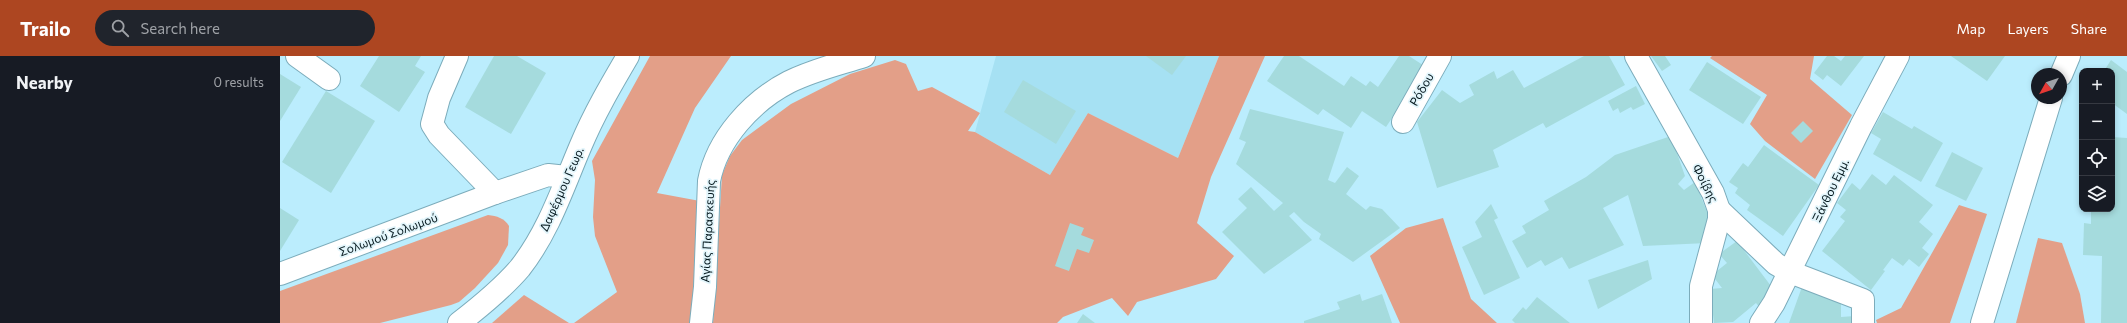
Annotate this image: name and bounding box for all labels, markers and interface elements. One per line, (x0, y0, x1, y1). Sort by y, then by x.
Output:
search box (95, 10, 375, 46)
text: Trailo (20, 17, 71, 40)
icon: search (109, 17, 131, 39)
text: Search here (141, 19, 220, 37)
text: Map (1957, 20, 1985, 37)
text: Layers (2007, 20, 2049, 37)
text: Share (2071, 20, 2107, 37)
north arrow (2031, 68, 2067, 104)
map controls (2079, 68, 2115, 212)
button: + (2079, 68, 2115, 104)
street label: Ρόδου (1406, 70, 1436, 108)
text: Nearby (16, 72, 73, 93)
text: 0 results (213, 74, 264, 90)
button: − (2079, 104, 2115, 140)
button: locate (2079, 140, 2115, 176)
street label: Δαφέρμου Γεωρ. (536, 144, 586, 233)
street label: Ξάνθου Εμμ. (1809, 156, 1851, 224)
street label: Φοίβης (1690, 162, 1722, 205)
button: layers (2079, 176, 2115, 212)
street label: Αγίας Παρασκευής (697, 179, 717, 283)
street label: Σολωμού Σολωμού (337, 210, 439, 258)

